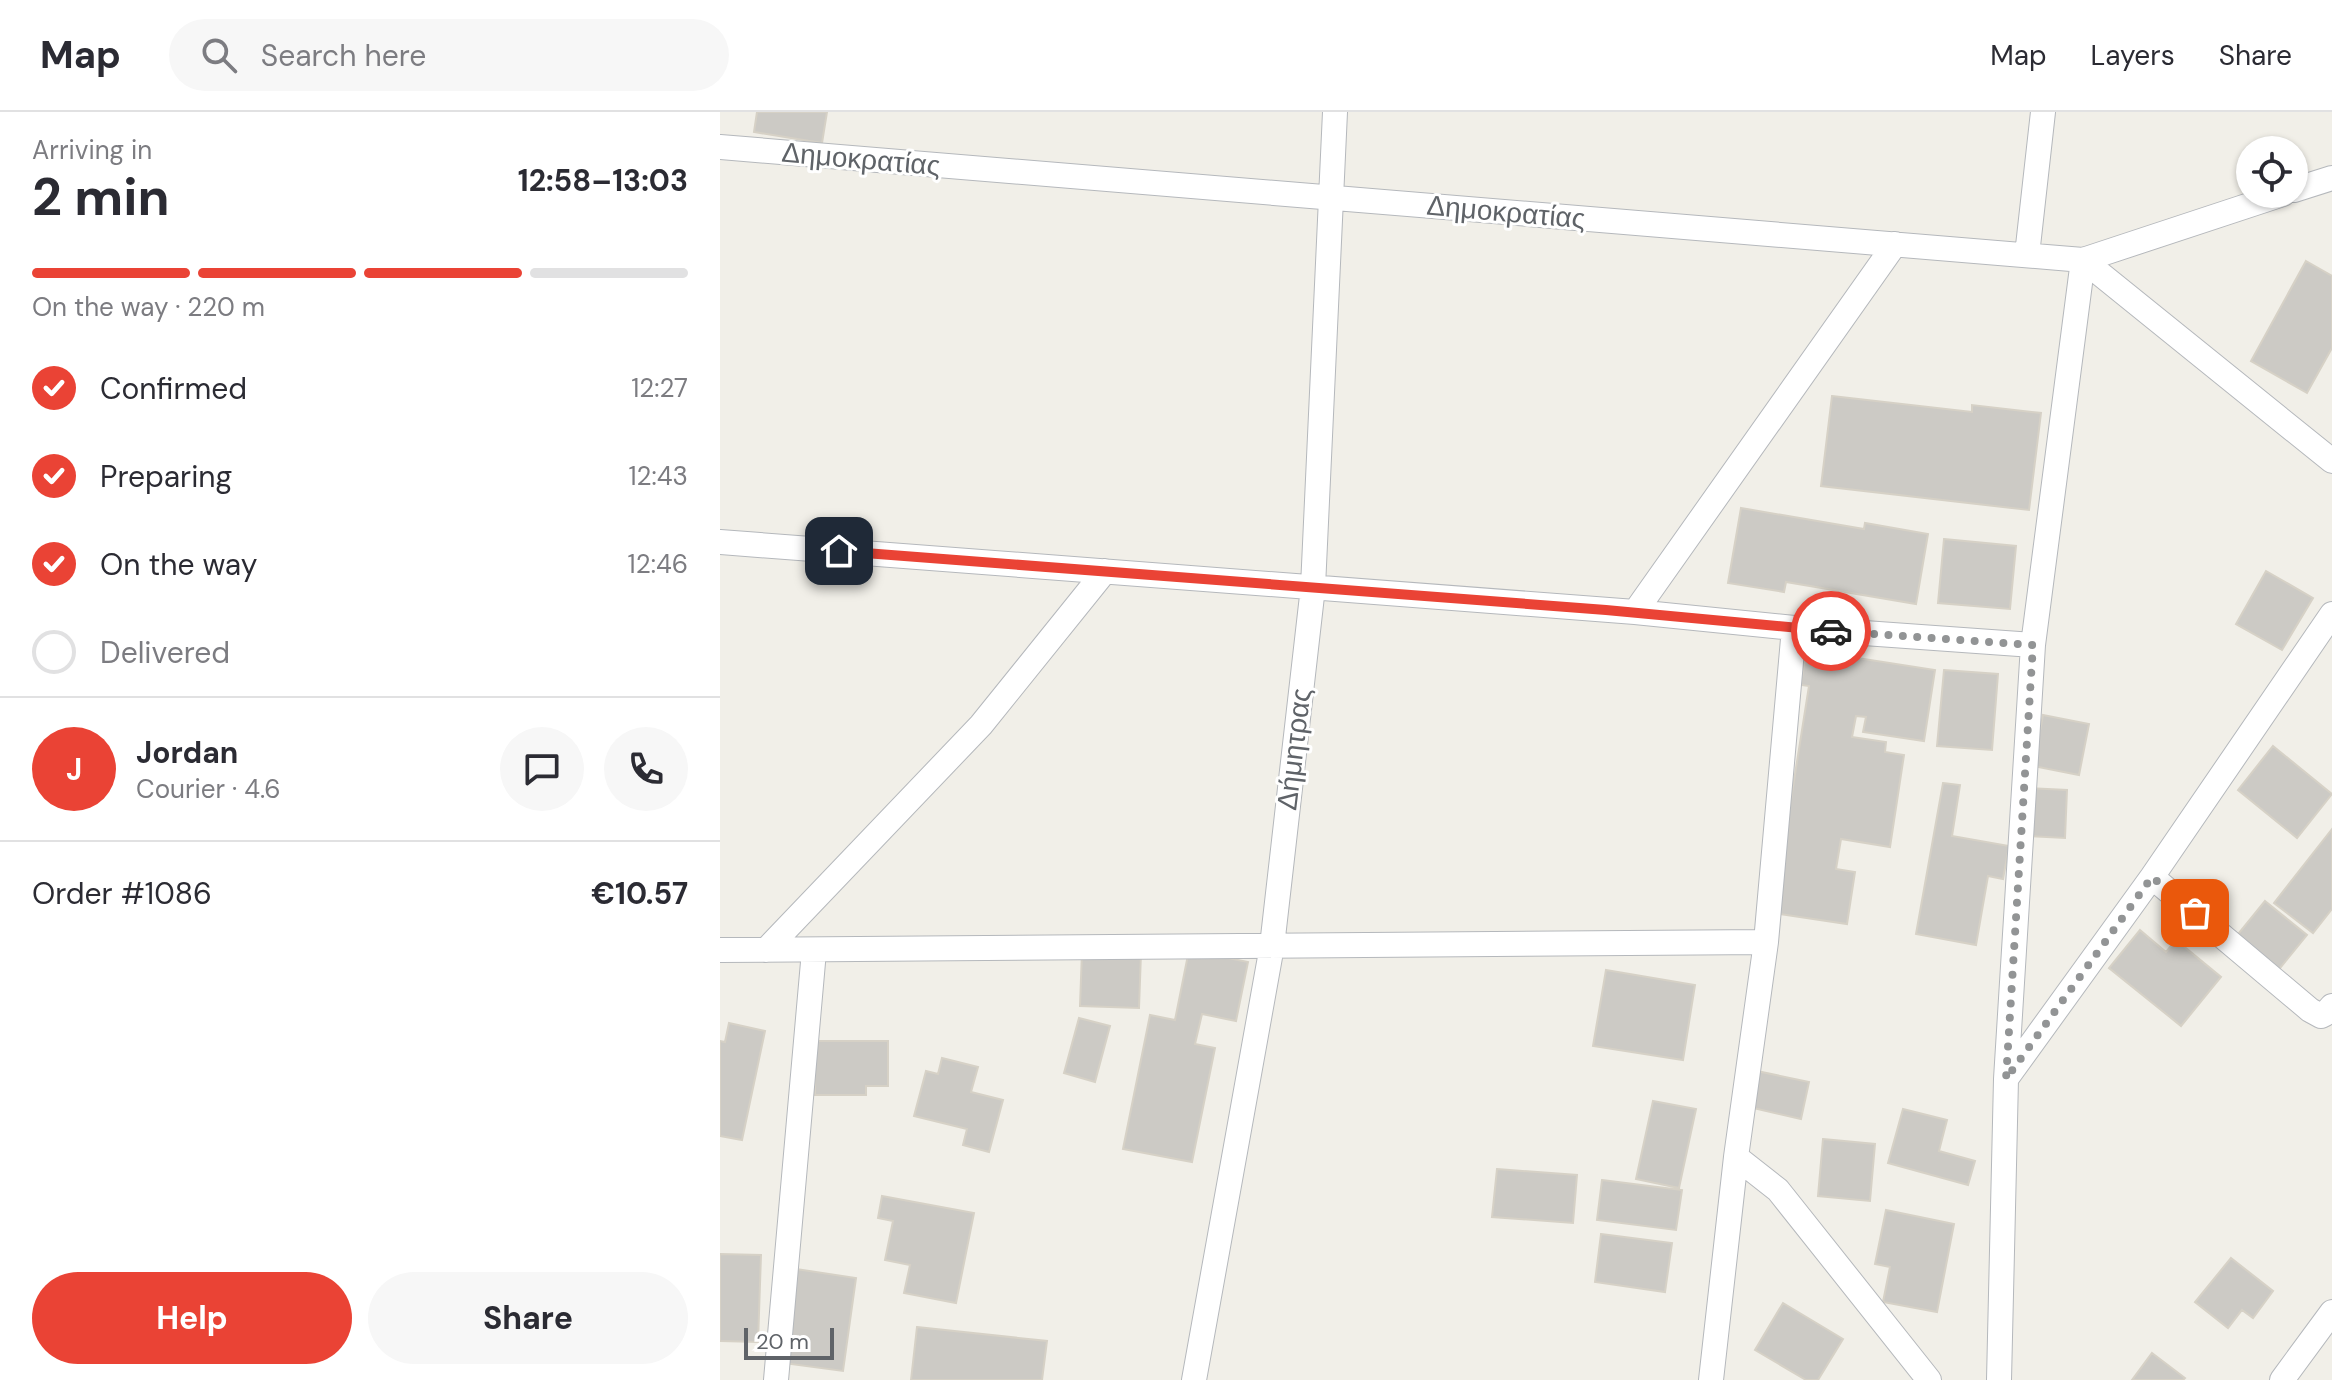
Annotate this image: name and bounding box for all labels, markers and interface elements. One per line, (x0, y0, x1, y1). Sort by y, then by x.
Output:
search box (169, 19, 729, 91)
text: Map (40, 30, 121, 80)
icon: search (197, 33, 241, 77)
text: Search here (261, 36, 426, 75)
text: Map (1990, 37, 2047, 74)
text: Layers (2091, 37, 2175, 74)
text: Share (2219, 37, 2292, 74)
text: Arriving in (32, 133, 152, 167)
street label: Δημοκρατίας (780, 134, 942, 184)
map controls (2236, 136, 2308, 208)
button: locate (2236, 136, 2308, 208)
text: 12:58–13:03 (518, 161, 688, 200)
text: 2 min (32, 163, 170, 231)
street label: Δημοκρατίας (1425, 187, 1587, 237)
text: On the way · 220 m (32, 290, 265, 324)
icon: check (32, 366, 76, 410)
text: Confirmed (100, 369, 247, 408)
text: 12:27 (631, 371, 688, 405)
icon: check (32, 454, 76, 498)
text: Preparing (100, 457, 232, 496)
text: 12:43 (629, 459, 688, 493)
pin (805, 517, 873, 585)
icon: home (817, 529, 861, 573)
icon: check (32, 542, 76, 586)
text: On the way (100, 545, 257, 584)
text: 12:46 (628, 547, 688, 581)
courier (1791, 591, 1871, 671)
icon: car (1809, 609, 1853, 653)
text: Delivered (100, 633, 230, 672)
street label: Δήμητρας (1268, 686, 1320, 812)
button: chat (500, 727, 584, 811)
button: phone (604, 727, 688, 811)
text: Jordan (136, 733, 238, 772)
text: J (66, 750, 82, 789)
text: Courier · 4.6 (136, 772, 281, 806)
text: Order #1086 (32, 874, 212, 913)
text: €10.57 (591, 874, 688, 913)
pin (2161, 879, 2229, 947)
icon: bag (2173, 891, 2217, 935)
button: Help (32, 1272, 352, 1364)
button: Share (368, 1272, 688, 1364)
scale bar (744, 1324, 834, 1360)
text: 20 m (756, 1327, 809, 1356)

